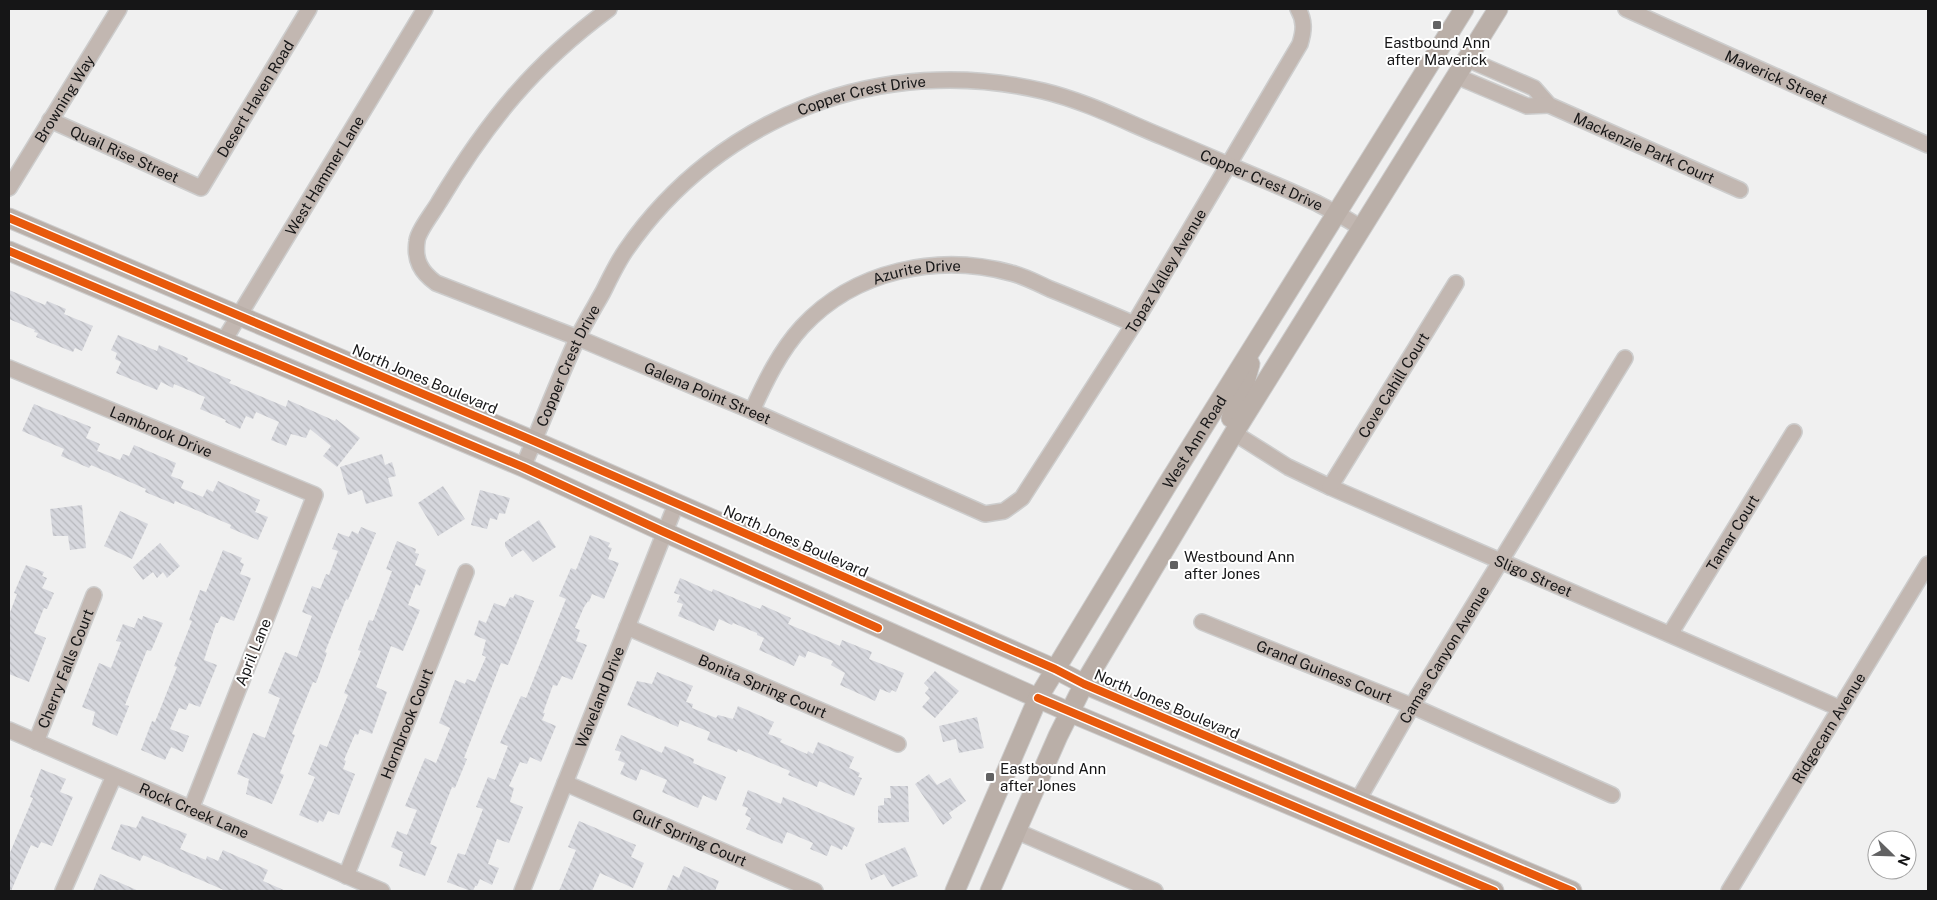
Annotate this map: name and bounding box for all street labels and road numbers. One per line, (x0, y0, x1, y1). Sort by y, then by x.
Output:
street label: Desert Haven Road (213, 37, 297, 160)
street label: Maverick Street (1722, 46, 1831, 107)
street label: Browning Way (31, 52, 97, 145)
street label: Copper Crest Drive (795, 72, 927, 118)
street label: Mackenzie Park Court (1571, 109, 1718, 186)
street label: West Hammer Lane (281, 112, 367, 238)
street label: Quail Rise Street (68, 122, 182, 186)
street label: Copper Crest Drive (1198, 145, 1326, 213)
street label: Topaz Valley Avenue (1122, 205, 1209, 336)
street label: Azurite Drive (870, 256, 961, 287)
street label: Copper Crest Drive (532, 301, 603, 429)
street label: Cove Cahill Court (1354, 329, 1432, 441)
street label: North Jones Boulevard (350, 341, 500, 417)
street label: Galena Point Street (642, 358, 774, 427)
street label: West Ann Road (1159, 392, 1229, 491)
street label: Lambrook Drive (108, 402, 215, 460)
street label: Tamar Court (1702, 491, 1762, 574)
street label: North Jones Boulevard (721, 501, 871, 581)
street label: Sligo Street (1492, 551, 1575, 600)
street label: Camas Canyon Avenue (1395, 582, 1492, 726)
street label: Cherry Falls Court (34, 606, 96, 731)
street label: April Lane (232, 616, 274, 688)
street label: Grand Guiness Court (1254, 636, 1395, 706)
street label: Waveland Drive (571, 644, 627, 750)
street label: Bonita Spring Court (696, 650, 830, 721)
street label: Hornbrook Court (377, 666, 436, 781)
street label: North Jones Boulevard (1092, 666, 1242, 742)
street label: Ridgecarn Avenue (1788, 669, 1868, 786)
street label: Rock Creek Lane (137, 779, 252, 841)
street label: Gulf Spring Court (630, 805, 750, 869)

